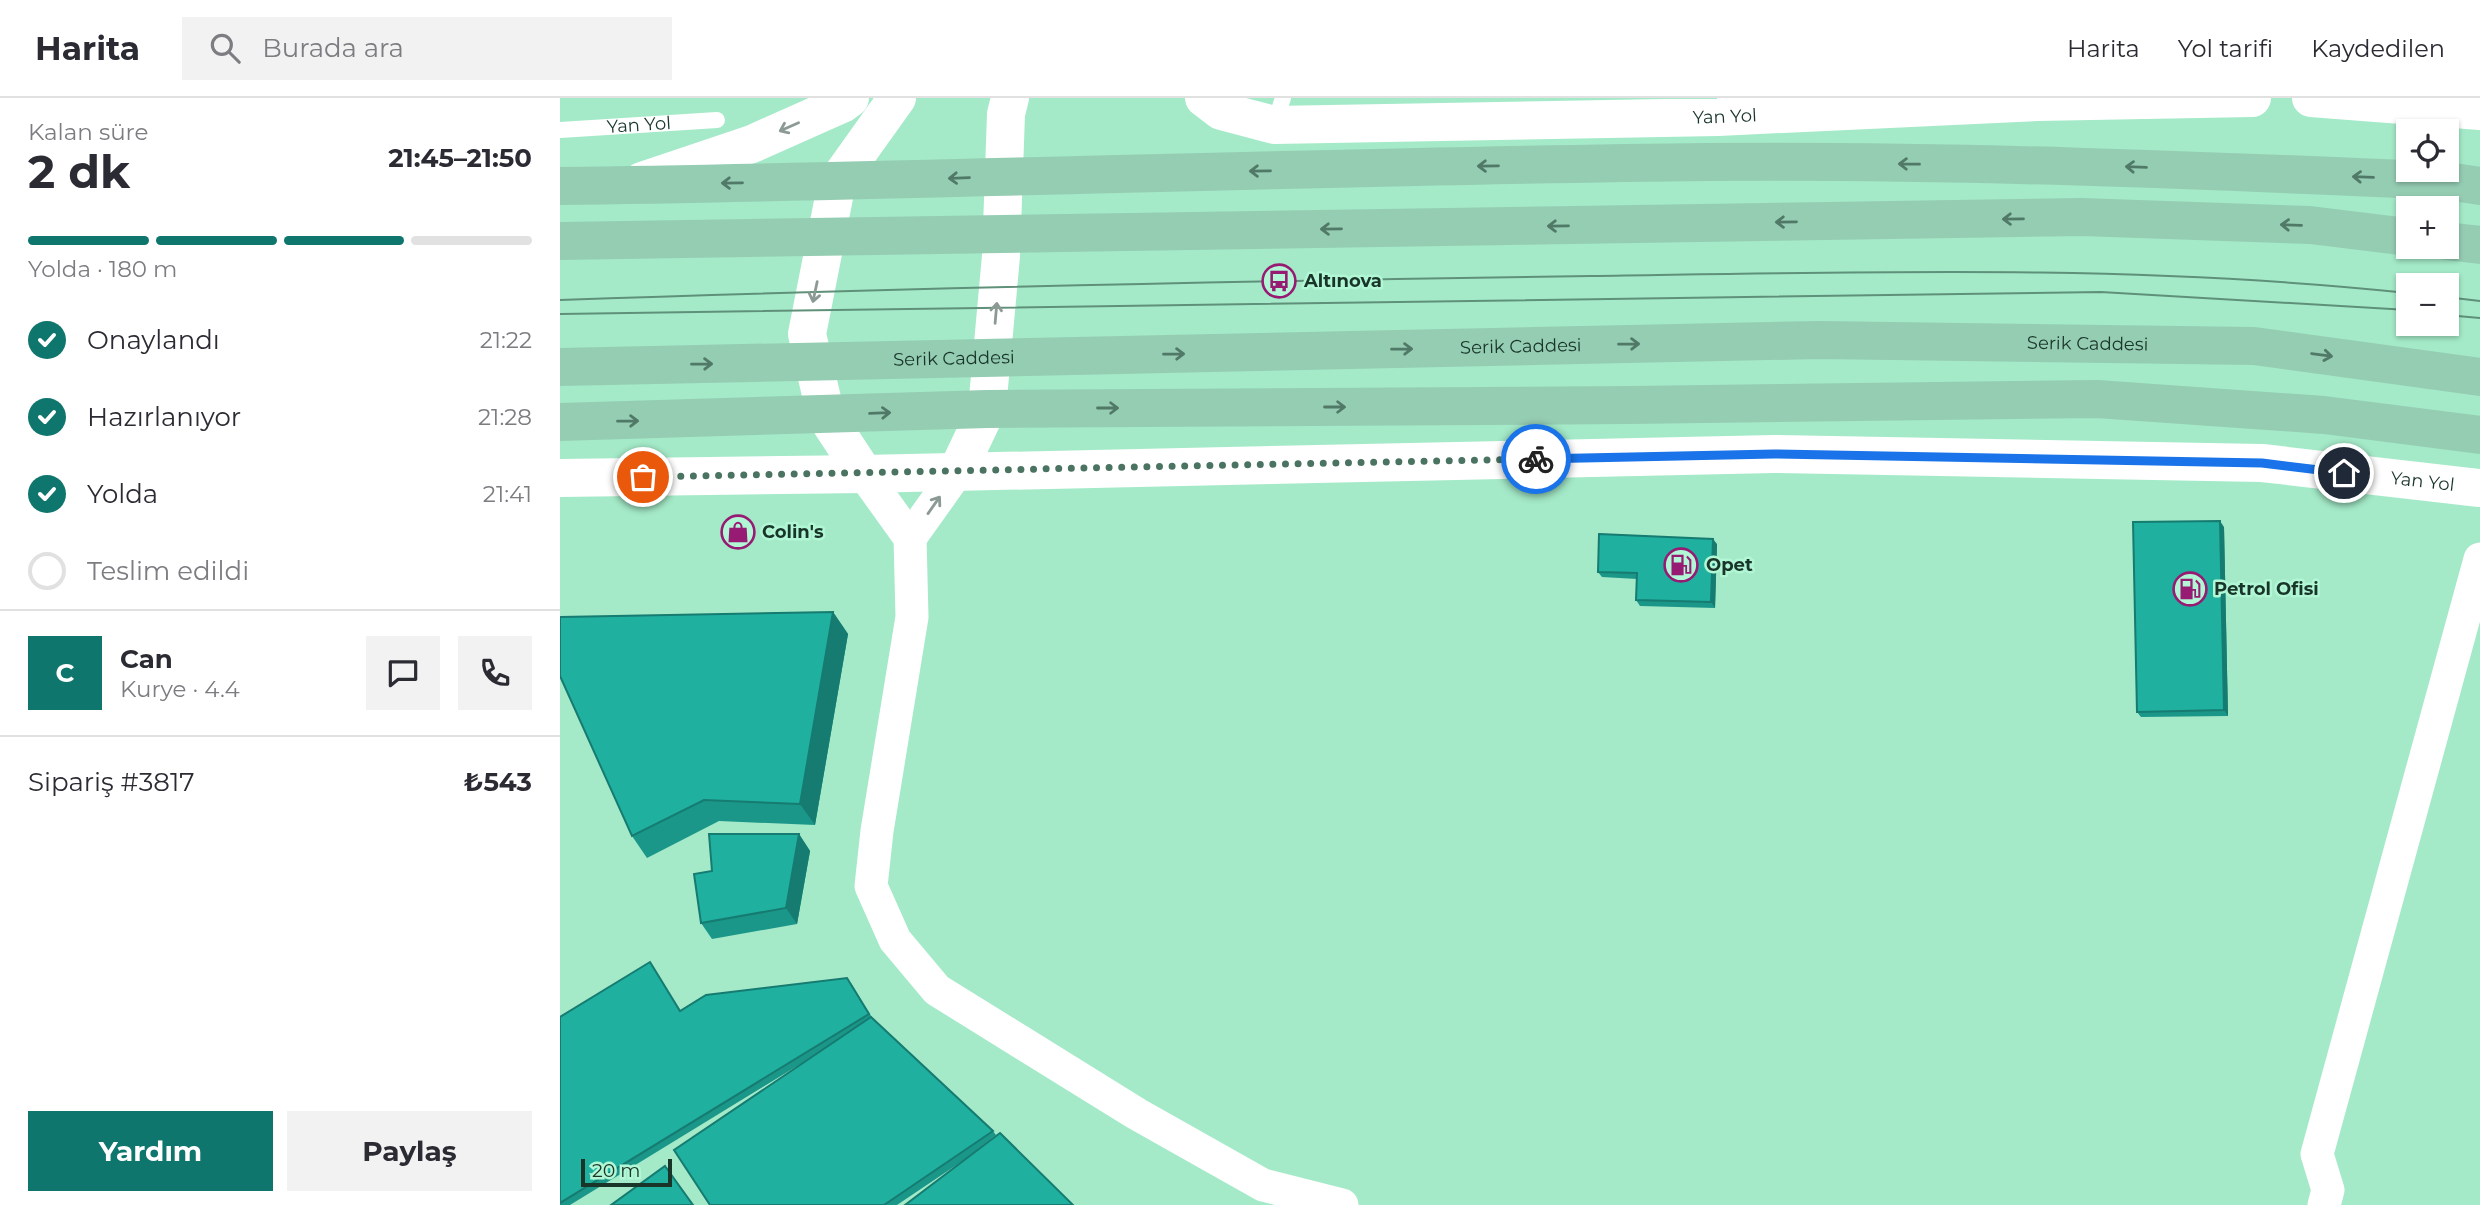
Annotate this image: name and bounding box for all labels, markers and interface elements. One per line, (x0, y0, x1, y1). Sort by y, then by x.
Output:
search box (182, 17, 672, 80)
text: Harita (35, 28, 140, 68)
icon: search (206, 29, 244, 67)
text: Burada ara (262, 32, 404, 64)
text: Harita (2067, 34, 2140, 63)
text: Yol tarifi (2178, 34, 2273, 63)
text: Kaydedilen (2311, 34, 2445, 63)
street label: Yan Yol (1692, 104, 1757, 128)
street label: Yan Yol (606, 112, 672, 138)
text: Kalan süre (28, 118, 148, 146)
map controls (2396, 119, 2459, 336)
button: locate (2396, 119, 2459, 182)
one-way arrow (779, 122, 800, 135)
text: 21:45–21:50 (388, 142, 532, 174)
text: 2 dk (28, 143, 130, 200)
one-way arrow (1897, 157, 1920, 171)
one-way arrow (1477, 160, 1500, 173)
one-way arrow (2125, 161, 2148, 174)
one-way arrow (1249, 164, 1272, 178)
one-way arrow (2352, 170, 2375, 183)
one-way arrow (948, 171, 971, 184)
one-way arrow (721, 176, 744, 190)
button: + (2396, 196, 2459, 259)
one-way arrow (2002, 212, 2025, 225)
one-way arrow (1774, 215, 1797, 229)
one-way arrow (2280, 218, 2303, 231)
one-way arrow (1547, 219, 1570, 232)
one-way arrow (1319, 222, 1342, 236)
text: Yolda · 180 m (28, 255, 177, 283)
bus stop icon: Altınova (1260, 262, 1298, 300)
place label: Altınova (1303, 270, 1382, 292)
button: − (2396, 273, 2459, 336)
one-way arrow (807, 280, 821, 303)
one-way arrow (990, 302, 1003, 325)
icon: check (28, 321, 66, 359)
text: Onaylandı (87, 324, 220, 356)
text: 21:22 (480, 326, 532, 354)
street label: Serik Caddesi (2027, 332, 2149, 356)
street label: Serik Caddesi (1460, 334, 1582, 359)
one-way arrow (1617, 337, 1640, 351)
one-way arrow (1390, 342, 1413, 356)
street label: Serik Caddesi (893, 346, 1015, 371)
one-way arrow (1162, 347, 1185, 361)
one-way arrow (2310, 349, 2333, 362)
one-way arrow (690, 357, 713, 371)
icon: check (28, 398, 66, 436)
one-way arrow (1323, 400, 1346, 414)
text: Hazırlanıyor (87, 401, 241, 433)
one-way arrow (1096, 401, 1119, 415)
text: 21:28 (478, 403, 532, 431)
one-way arrow (868, 407, 891, 420)
one-way arrow (616, 414, 639, 427)
courier (1501, 424, 1571, 494)
icon: bike (1517, 440, 1555, 478)
pin (2314, 443, 2374, 503)
pin (613, 447, 673, 507)
icon: home (2325, 454, 2363, 492)
icon: bag (624, 458, 662, 496)
street label: Yan Yol (2389, 467, 2456, 496)
icon: check (28, 475, 66, 513)
text: Yolda (87, 478, 158, 510)
text: 21:41 (483, 480, 532, 508)
one-way arrow (927, 496, 941, 515)
shop icon: Colin's (719, 513, 757, 551)
place label: Colin's (762, 521, 824, 543)
fuel station icon: Opet (1662, 546, 1700, 584)
place label: Opet (1706, 554, 1753, 576)
text: Teslim edildi (87, 555, 249, 587)
fuel station icon: Petrol Ofisi (2171, 570, 2209, 608)
place label: Petrol Ofisi (2214, 578, 2319, 600)
button: chat (366, 636, 440, 710)
button: phone (458, 636, 532, 710)
text: Can (120, 643, 173, 675)
text: C (56, 657, 74, 689)
text: Kurye · 4.4 (120, 675, 240, 703)
text: Sipariş #3817 (28, 766, 195, 798)
text: ₺543 (464, 766, 532, 798)
button: Yardım (28, 1111, 273, 1191)
button: Paylaş (287, 1111, 532, 1191)
scale bar (581, 1156, 672, 1188)
text: 20 m (592, 1159, 640, 1182)

